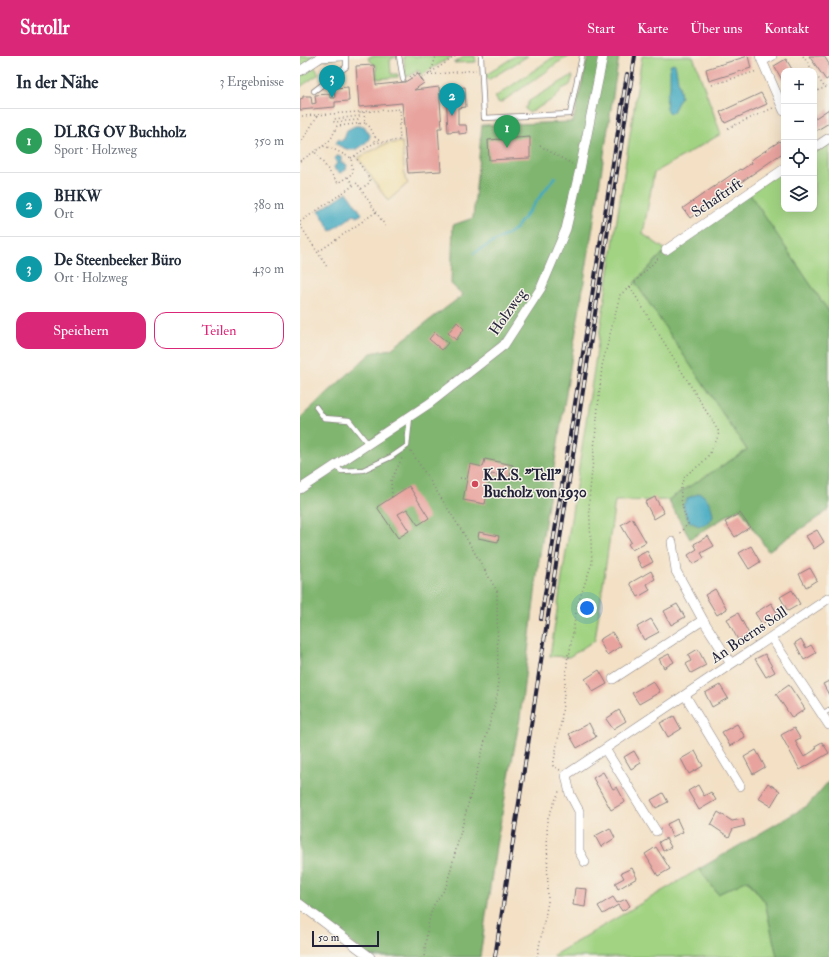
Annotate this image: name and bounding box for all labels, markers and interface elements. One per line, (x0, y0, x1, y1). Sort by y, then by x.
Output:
text: Strollr (20, 16, 70, 40)
text: Start (587, 20, 615, 37)
text: Karte (637, 20, 668, 37)
text: Über uns (690, 20, 742, 37)
text: Kontakt (764, 20, 809, 37)
pin: 3 (319, 65, 345, 98)
map controls (781, 68, 817, 212)
button: + (781, 68, 817, 104)
text: In der Nähe (16, 72, 98, 93)
text: 3 Ergebnisse (219, 74, 284, 90)
pin: 2 (439, 83, 465, 116)
button: − (781, 104, 817, 140)
pin: 1 (494, 115, 520, 148)
text: DLRG OV Buchholz (54, 123, 186, 142)
text: 1 (27, 133, 31, 149)
text: 350 m (254, 133, 284, 149)
button: locate (781, 140, 817, 176)
text: Sport · Holzweg (54, 142, 137, 158)
street label: Schaftrift (688, 174, 746, 222)
button: layers (781, 176, 817, 212)
text: BHKW (54, 187, 102, 206)
text: 2 (26, 197, 32, 213)
text: 380 m (253, 197, 284, 213)
text: Ort (54, 206, 74, 222)
text: De Steenbeeker Büro (54, 251, 181, 270)
text: 3 (27, 261, 32, 277)
text: 430 m (253, 261, 284, 277)
text: Ort · Holzweg (54, 270, 128, 286)
street label: Holzweg (485, 284, 531, 339)
button: Speichern (16, 312, 146, 349)
button: Teilen (154, 312, 284, 349)
place label: K.K.S. "Tell" Bucholz von 1930 (483, 466, 587, 502)
marker: K.K.S. "Tell" Bucholz von 1930 (470, 479, 480, 489)
your location (577, 598, 597, 618)
street label: An Boerns Soll (706, 602, 791, 668)
scale bar (312, 929, 379, 948)
text: 50 m (318, 931, 339, 944)

